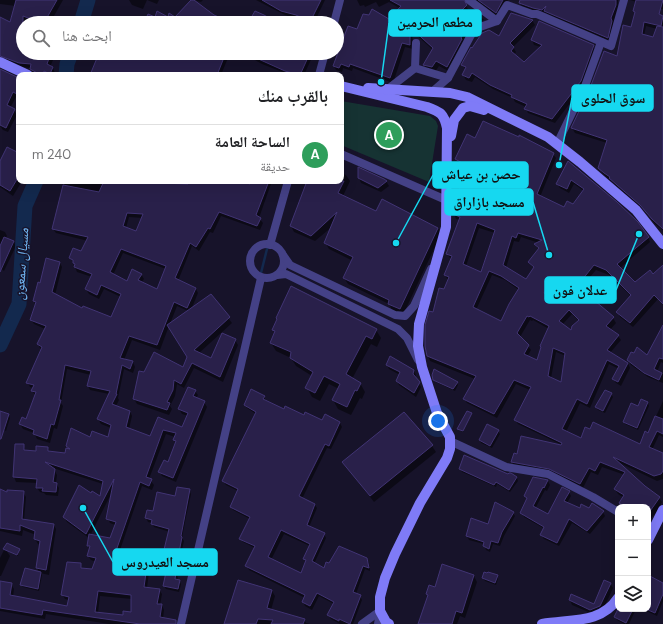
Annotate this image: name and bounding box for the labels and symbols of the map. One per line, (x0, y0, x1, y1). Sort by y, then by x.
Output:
callout: مطعم الحرمين (389, 10, 481, 36)
text: مطعم الحرمين (397, 13, 473, 32)
callout: سوق الحلوى (572, 85, 653, 111)
text: سوق الحلوى (581, 89, 645, 107)
pin: A (376, 120, 402, 150)
callout: حصن بن عياش (433, 162, 528, 188)
text: حصن بن عياش (441, 165, 521, 183)
callout: مسجد بازاراق (445, 189, 533, 215)
text: مسجد بازاراق (453, 193, 525, 211)
water label: مسيال سمعون (10, 227, 33, 301)
callout: عدلان فون (545, 277, 616, 303)
text: عدلان فون (553, 281, 607, 299)
your location (428, 411, 448, 431)
callout: مسجد العيدروس (113, 549, 217, 575)
text: مسجد العيدروس (121, 553, 209, 571)

